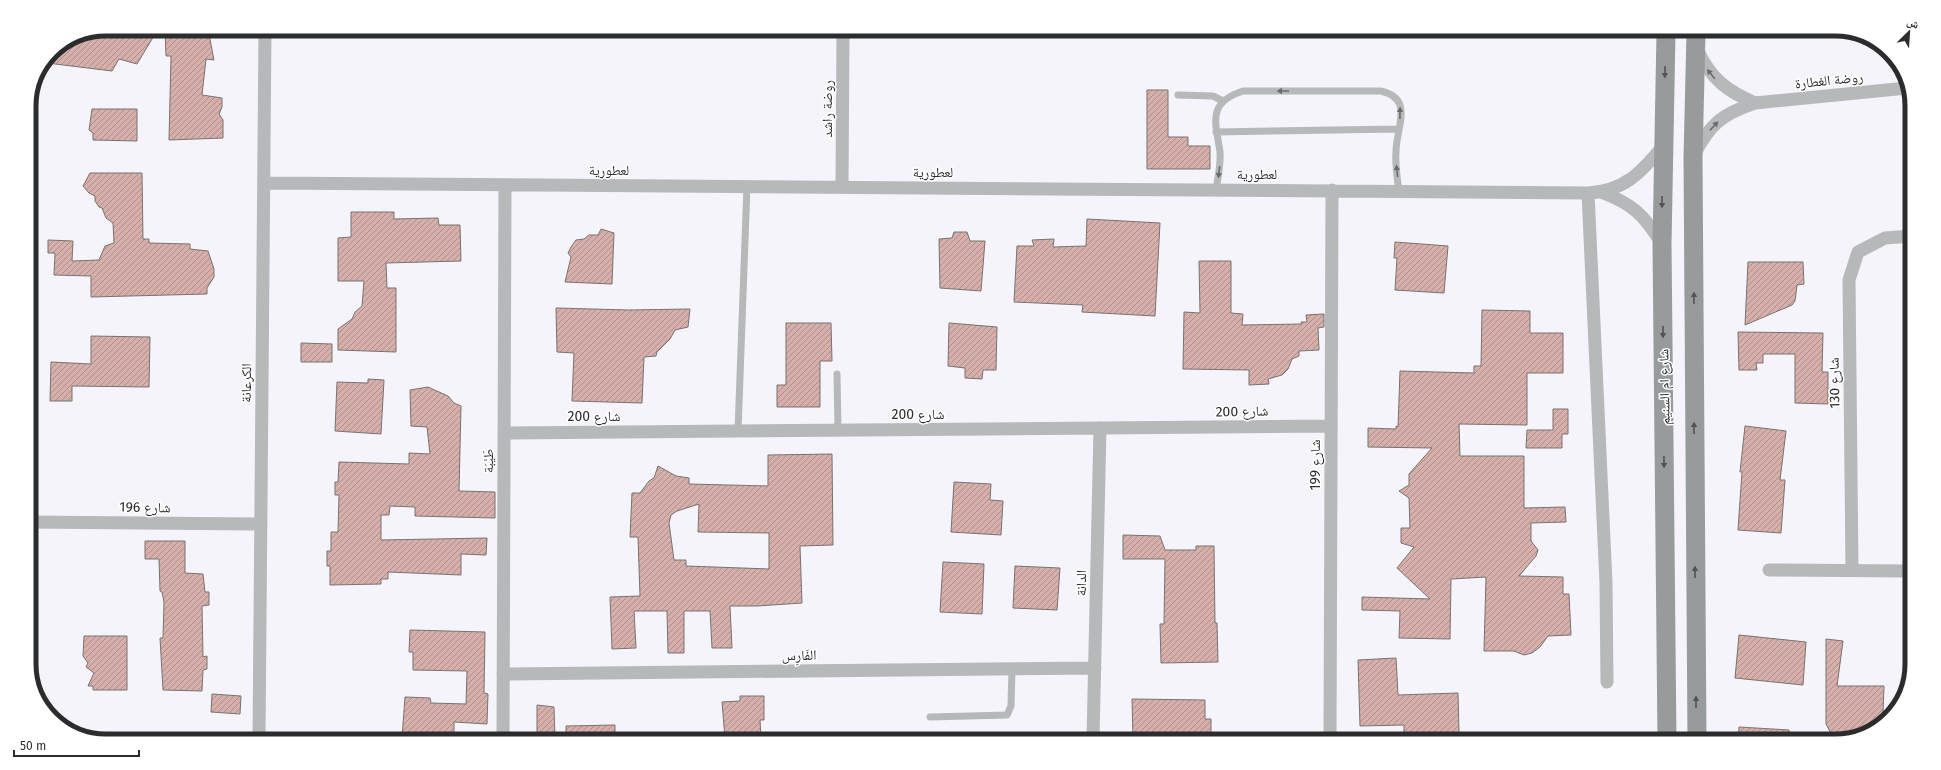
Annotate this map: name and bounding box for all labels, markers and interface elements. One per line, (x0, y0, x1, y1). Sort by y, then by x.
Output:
north arrow (1889, 12, 1929, 52)
text: ش (1905, 15, 1921, 33)
one-way arrow (1661, 66, 1668, 78)
street label: روضة الغطارة (1794, 68, 1864, 93)
one-way arrow (1707, 69, 1716, 80)
street label: روضة راشد (819, 80, 836, 138)
one-way arrow (1276, 88, 1289, 94)
one-way arrow (1396, 106, 1403, 119)
one-way arrow (1709, 120, 1718, 131)
street label: لعطورية (589, 162, 629, 179)
street label: لعطورية (913, 164, 953, 181)
one-way arrow (1394, 165, 1400, 177)
one-way arrow (1216, 166, 1222, 178)
street label: لعطورية (1237, 166, 1277, 183)
one-way arrow (1659, 196, 1665, 209)
one-way arrow (1691, 291, 1697, 304)
one-way arrow (1660, 326, 1666, 339)
street label: شارع ام السنيم (1655, 349, 1675, 425)
street label: شارع 130 (1826, 357, 1844, 409)
street label: الكرعانة (238, 363, 255, 403)
street label: شارع 200 (1215, 403, 1269, 421)
street label: شارع 200 (892, 406, 944, 424)
street label: شارع 200 (568, 408, 620, 426)
one-way arrow (1691, 422, 1698, 434)
street label: شارع 199 (1307, 439, 1325, 491)
street label: طَيْبَة (480, 449, 497, 473)
one-way arrow (1661, 456, 1668, 468)
street label: شارع 196 (119, 499, 171, 517)
one-way arrow (1692, 565, 1698, 578)
street label: الدانة (1073, 570, 1090, 596)
street label: الفَارِس (781, 647, 817, 666)
one-way arrow (1693, 696, 1700, 708)
scale bar (14, 732, 139, 758)
text: 50 m (20, 739, 46, 753)

